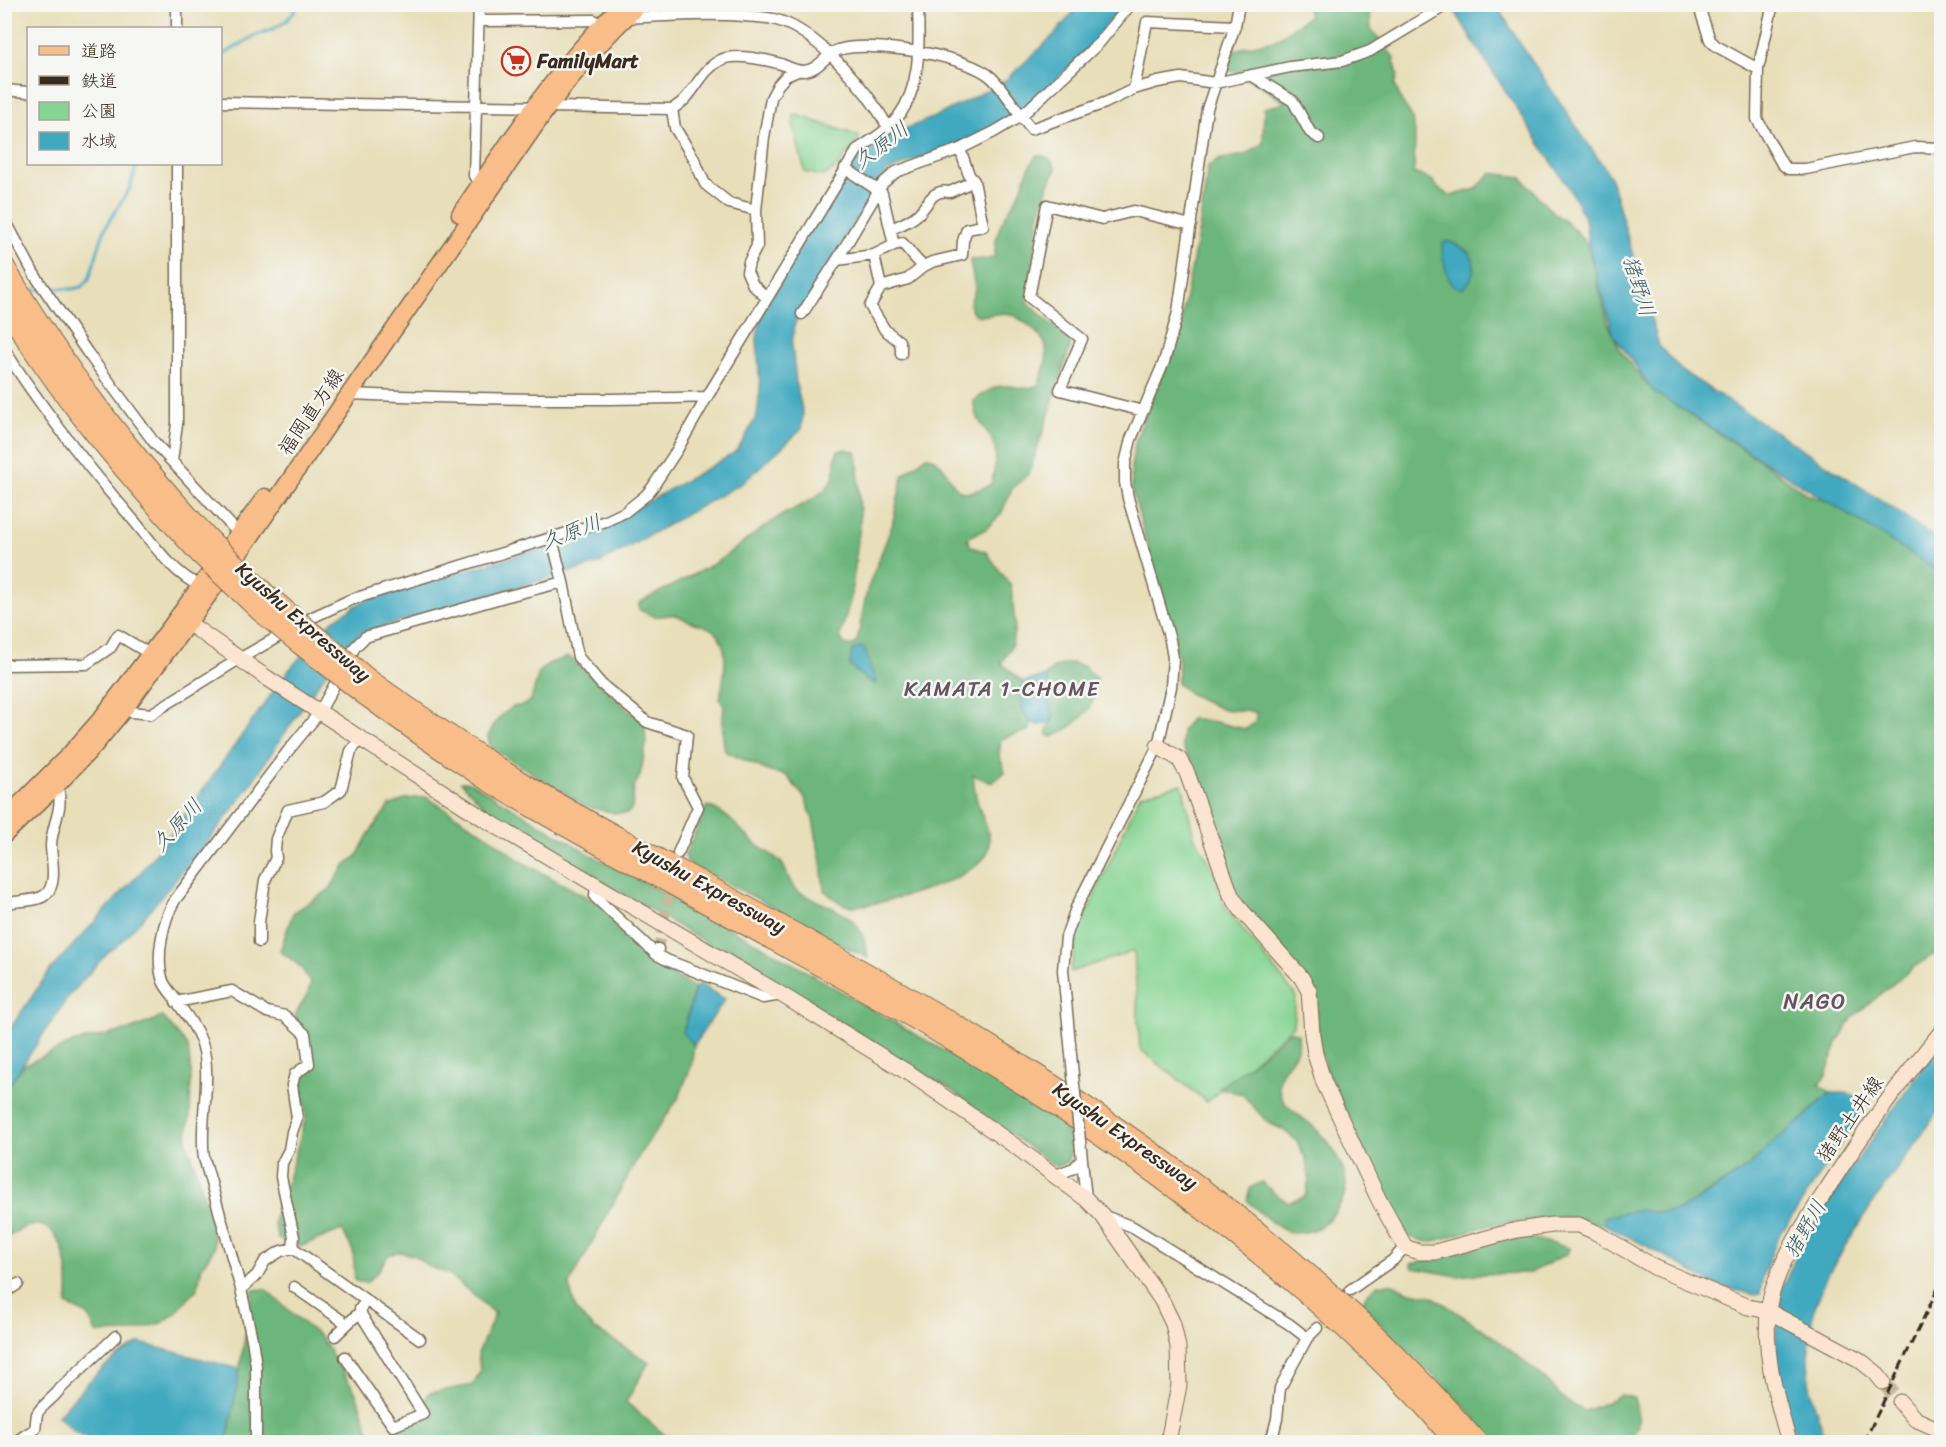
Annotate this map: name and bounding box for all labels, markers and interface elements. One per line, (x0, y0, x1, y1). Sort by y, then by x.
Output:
legend (27, 27, 222, 165)
text: 道路 (81, 35, 117, 67)
place label: FamilyMart (536, 44, 639, 79)
supermarket icon: FamilyMart (500, 45, 532, 77)
text: 鉄道 (81, 65, 117, 97)
text: 公園 (81, 95, 117, 127)
water label: 久原川 (844, 111, 918, 179)
text: 水域 (81, 125, 117, 157)
water label: 猪野川 (1612, 250, 1666, 322)
street label: 福岡直方線 (269, 361, 353, 463)
water label: 久原川 (535, 503, 607, 561)
street label: Kyushu Expressway (227, 553, 380, 692)
district label: KAMATA 1-CHOME (904, 670, 1100, 708)
water label: 久原川 (142, 789, 212, 861)
street label: Kyushu Expressway (626, 830, 793, 944)
district label: NAGO (1783, 982, 1847, 1021)
street label: 猪野土井線 (1807, 1068, 1893, 1170)
street label: Kyushu Expressway (1045, 1073, 1206, 1200)
water label: 猪野川 (1773, 1192, 1837, 1266)

